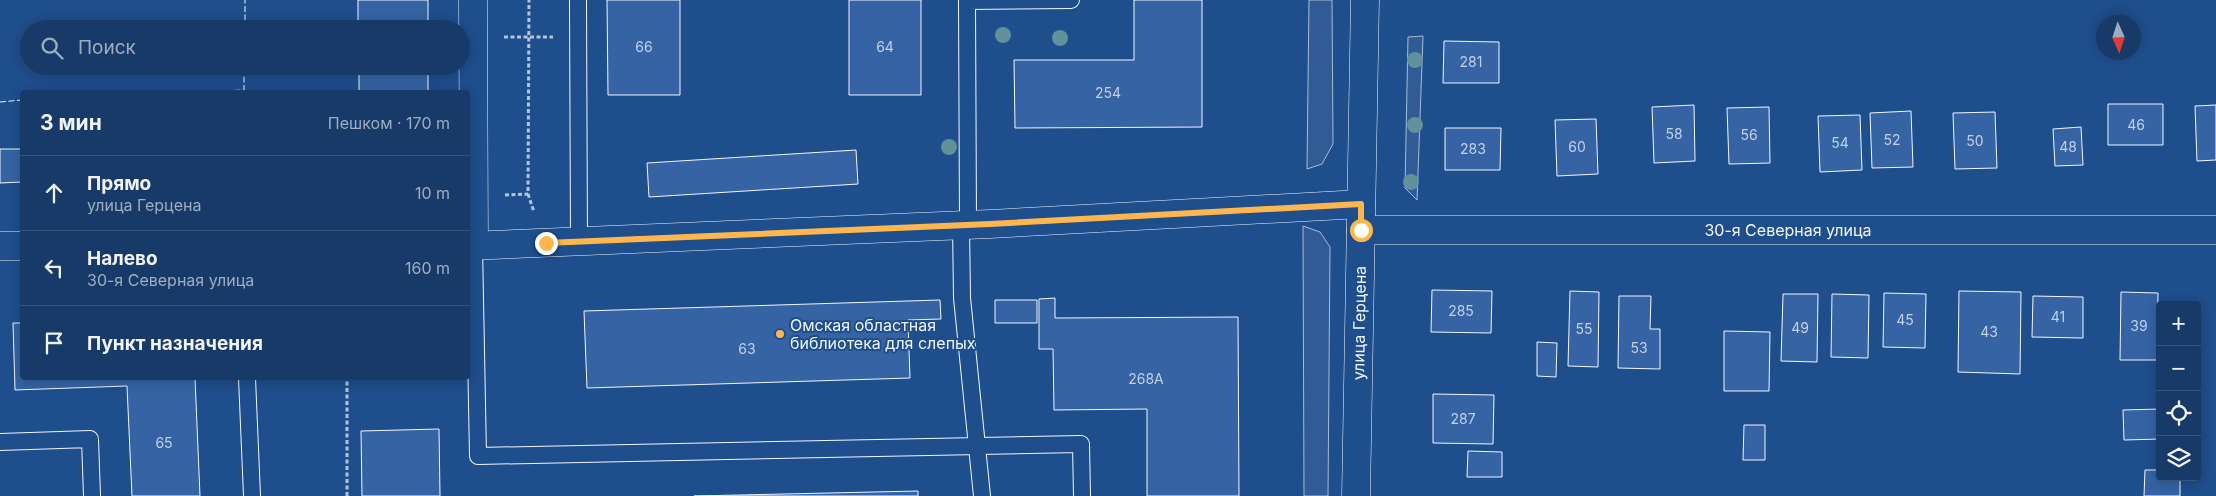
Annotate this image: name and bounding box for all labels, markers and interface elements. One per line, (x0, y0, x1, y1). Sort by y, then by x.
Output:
north arrow (2096, 15, 2141, 60)
search box (20, 20, 470, 75)
icon: search (38, 34, 66, 62)
text: Поиск (78, 36, 136, 59)
house number: 66 (635, 38, 653, 55)
house number: 64 (876, 38, 894, 55)
house number: 281 (1460, 53, 1482, 70)
house number: 254 (1095, 84, 1121, 101)
text: 3 мин (40, 110, 102, 135)
text: Пешком · 170 m (328, 113, 450, 133)
house number: 46 (2127, 116, 2145, 133)
house number: 58 (1665, 125, 1683, 142)
house number: 56 (1740, 126, 1758, 143)
house number: 52 (1883, 131, 1901, 148)
house number: 50 (1966, 132, 1984, 149)
house number: 54 (1831, 134, 1849, 151)
house number: 60 (1568, 138, 1586, 155)
house number: 48 (2059, 138, 2077, 155)
house number: 283 (1460, 140, 1486, 157)
text: Прямо (87, 172, 151, 195)
icon: ahead (40, 179, 68, 207)
text: 10 m (415, 183, 450, 203)
text: улица Герцена (87, 195, 201, 215)
route start (1350, 219, 1373, 242)
street label: 30-я Северная улица (1704, 220, 1872, 240)
route end (535, 232, 558, 255)
text: Налево (87, 247, 158, 270)
icon: left (40, 254, 68, 282)
text: 160 m (405, 258, 450, 278)
street label: улица Герцена (1348, 266, 1370, 380)
text: 30-я Северная улица (87, 270, 254, 290)
map controls (2156, 301, 2201, 481)
button: + (2156, 301, 2201, 346)
house number: 285 (1448, 302, 1474, 319)
house number: 41 (2051, 308, 2065, 325)
house number: 45 (1896, 311, 1914, 328)
place label: Омская областная библиотека для слепых (790, 315, 976, 353)
house number: 39 (2130, 317, 2148, 334)
house number: 49 (1791, 319, 1809, 336)
house number: 55 (1575, 320, 1593, 337)
house number: 43 (1980, 323, 1998, 340)
marker: Омская областная библиотека для слепых (774, 328, 786, 340)
icon: arrive (40, 329, 68, 357)
text: Пункт назначения (87, 332, 263, 355)
house number: 53 (1630, 339, 1648, 356)
house number: 63 (738, 340, 756, 357)
button: − (2156, 346, 2201, 391)
house number: 268А (1128, 370, 1164, 387)
button: locate (2156, 391, 2201, 436)
house number: 287 (1450, 410, 1476, 427)
house number: 65 (155, 434, 173, 451)
button: layers (2156, 436, 2201, 481)

